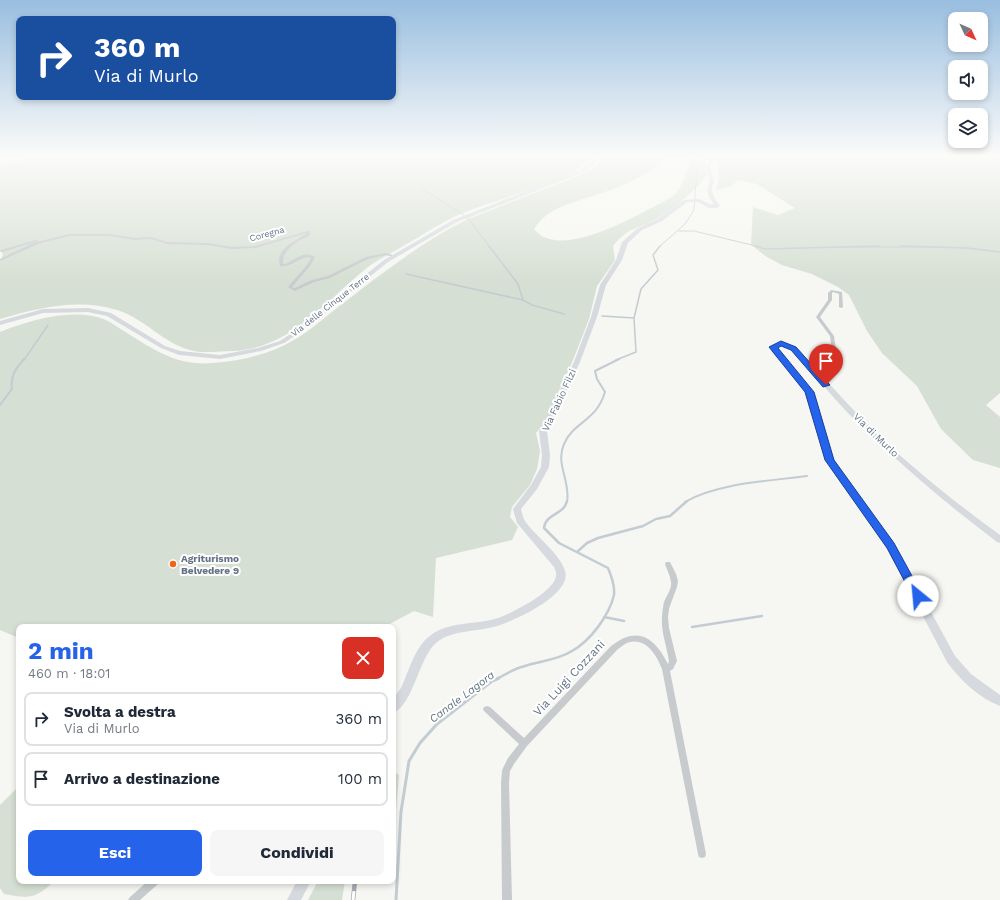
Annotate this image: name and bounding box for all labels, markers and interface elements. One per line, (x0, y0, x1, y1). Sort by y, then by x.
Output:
north arrow (948, 12, 988, 52)
map controls (948, 12, 988, 148)
text: 360 m (94, 31, 180, 64)
icon: right (28, 32, 80, 84)
button: sound (948, 60, 988, 100)
text: Via di Murlo (94, 65, 199, 86)
button: layers (948, 108, 988, 148)
street label: Coregna (248, 225, 286, 243)
street label: Via delle Cinque Terre (289, 271, 371, 339)
pin (809, 344, 843, 385)
icon: arrive (815, 350, 837, 372)
street label: Via Fabio Filzi (540, 367, 578, 433)
street label: Via di Murlo (851, 411, 901, 459)
place label: Agriturismo Belvedere 9 (181, 553, 239, 576)
marker: Agriturismo Belvedere 9 (168, 559, 178, 569)
position arrow (897, 575, 939, 617)
text: 2 min (28, 637, 94, 665)
button: close (342, 637, 384, 679)
street label: Via Luigi Cozzani (530, 637, 608, 719)
text: 460 m · 18:01 (28, 666, 110, 681)
water label: Canale Lagora (427, 668, 497, 726)
text: Svolta a destra (64, 703, 176, 721)
icon: right (30, 708, 52, 730)
text: 360 m (335, 710, 382, 728)
text: Via di Murlo (64, 721, 140, 736)
icon: arrive (30, 768, 52, 790)
text: Arrivo a destinazione (64, 770, 220, 788)
text: 100 m (338, 770, 382, 788)
button: Esci (28, 830, 202, 876)
button: Condividi (210, 830, 384, 876)

